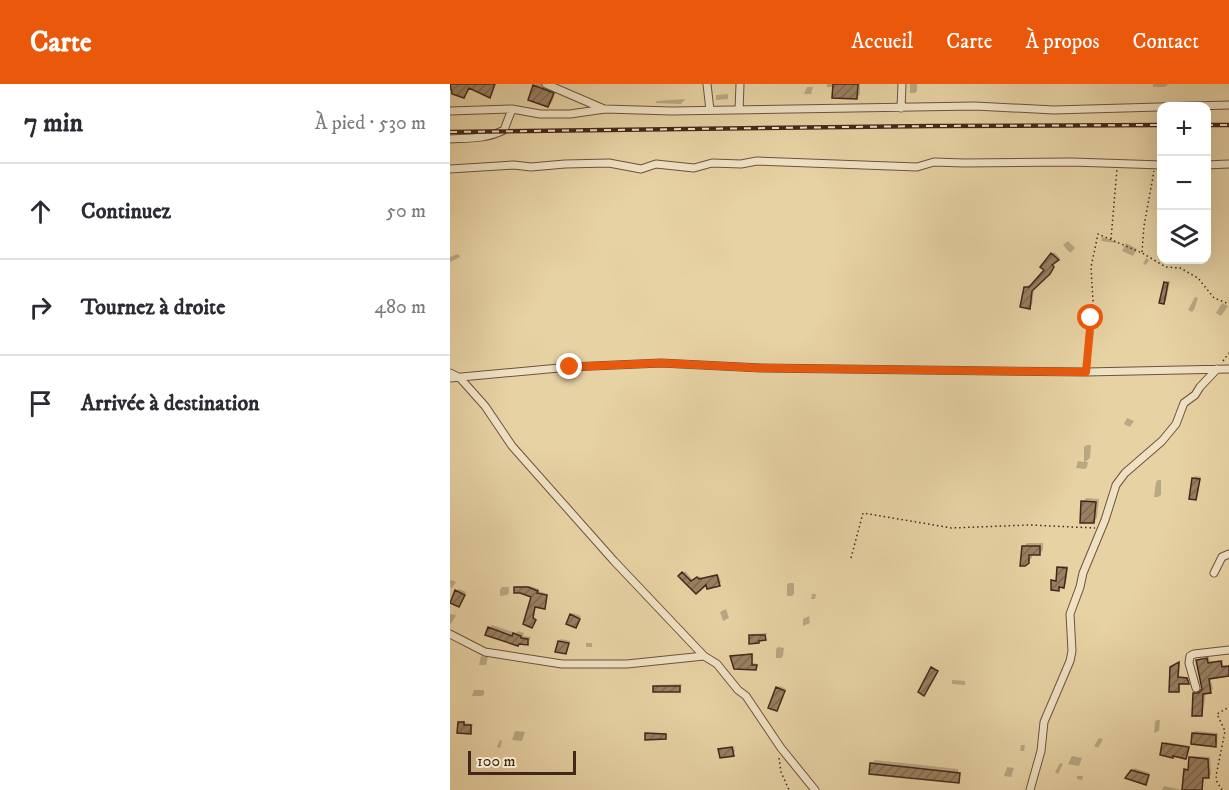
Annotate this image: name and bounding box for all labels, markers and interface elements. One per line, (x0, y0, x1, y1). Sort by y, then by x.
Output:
text: Carte (30, 25, 92, 60)
text: Accueil (851, 29, 913, 55)
text: Carte (946, 29, 992, 55)
text: À propos (1025, 29, 1100, 55)
text: Contact (1133, 29, 1199, 55)
map controls (1157, 102, 1211, 264)
button: + (1157, 102, 1211, 156)
text: 7 min (24, 107, 83, 140)
text: À pied · 530 m (315, 111, 426, 136)
button: − (1157, 156, 1211, 210)
icon: ahead (24, 195, 57, 228)
text: Continuez (81, 198, 171, 225)
text: 50 m (386, 199, 426, 224)
button: layers (1157, 210, 1211, 264)
icon: right (24, 291, 57, 324)
text: Tournez à droite (81, 294, 225, 321)
text: 480 m (374, 295, 426, 320)
route start (1077, 304, 1103, 330)
route end (556, 353, 582, 379)
icon: arrive (24, 387, 57, 420)
text: Arrivée à destination (81, 390, 260, 417)
scale bar (468, 748, 576, 776)
text: 100 m (477, 751, 516, 771)

